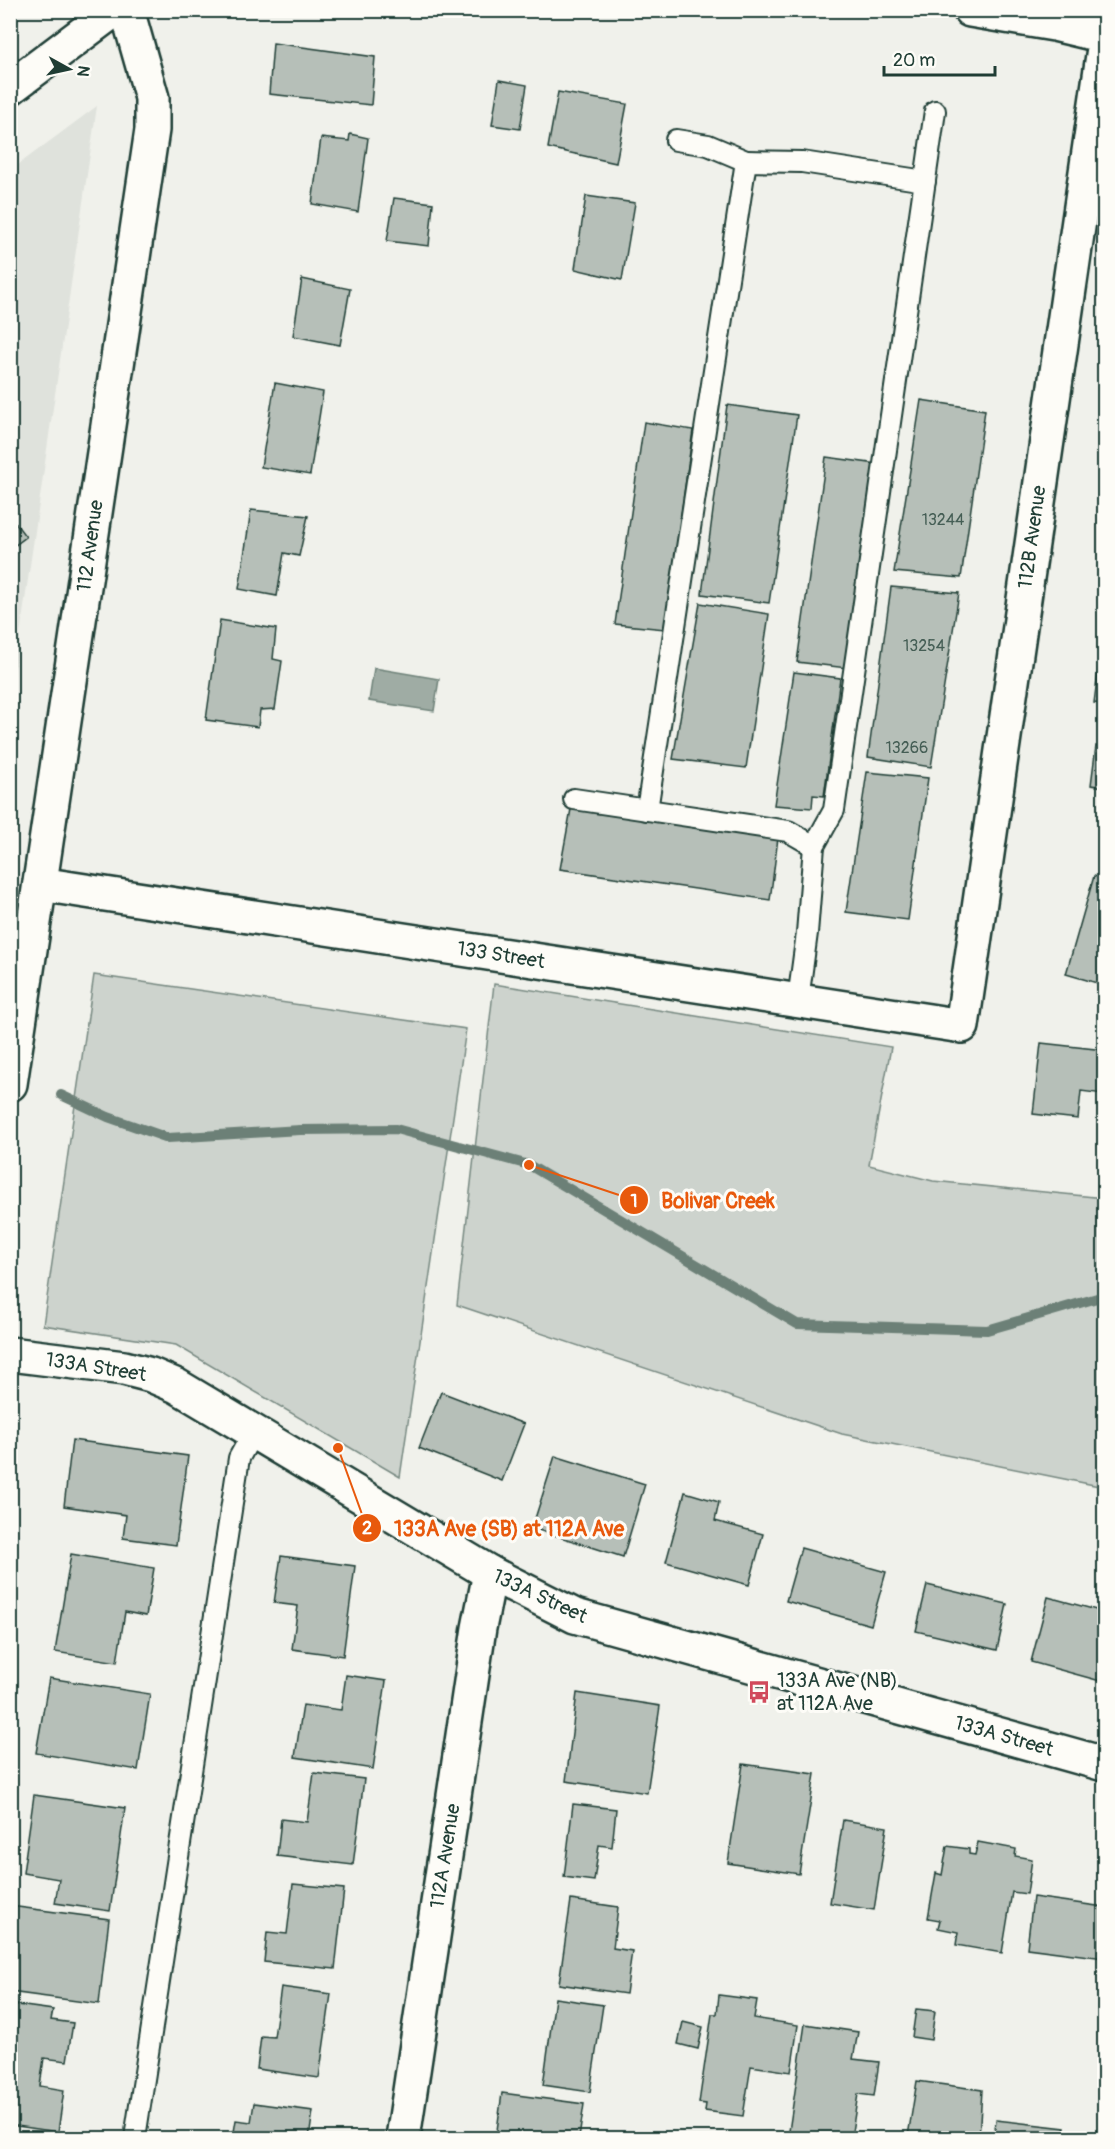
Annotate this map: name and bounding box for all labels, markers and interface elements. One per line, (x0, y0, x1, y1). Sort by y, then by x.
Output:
north arrow (39, 39, 99, 99)
scale bar (884, 39, 995, 77)
text: 20 m (893, 49, 935, 72)
text: N (72, 64, 94, 78)
street label: 112B Avenue (1012, 484, 1052, 590)
street label: 112 Avenue (71, 498, 109, 594)
house number: 13244 (922, 510, 964, 530)
house number: 13254 (903, 636, 945, 656)
house number: 13266 (886, 738, 928, 758)
street label: 133 Street (455, 936, 548, 974)
callout: Bolivar Creek (619, 1181, 786, 1220)
text: Bolivar Creek (661, 1188, 775, 1215)
text: 1 (630, 1190, 638, 1213)
street label: 133A Street (44, 1347, 149, 1387)
callout: 133A Ave (SB) at 112A Ave (352, 1509, 636, 1548)
text: 133A Ave (SB) at 112A Ave (394, 1516, 625, 1543)
text: 2 (362, 1517, 372, 1540)
street label: 133A Street (489, 1563, 592, 1629)
place label: 133A Ave (NB) at 112A Ave (777, 1668, 898, 1716)
bus stop icon: 133A Ave (NB) at 112A Ave (746, 1679, 772, 1705)
street label: 133A Street (952, 1710, 1057, 1762)
street label: 112A Avenue (424, 1802, 466, 1910)

